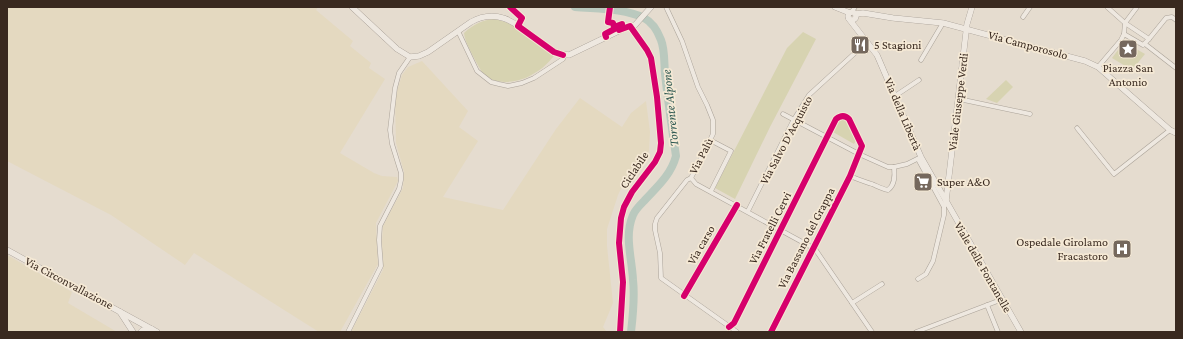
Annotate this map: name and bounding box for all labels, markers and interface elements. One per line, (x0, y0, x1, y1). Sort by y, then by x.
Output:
street label: Via Camporosolo (987, 28, 1069, 62)
restaurant icon: 5 Stagioni (849, 34, 871, 56)
place label: 5 Stagioni (874, 38, 921, 52)
place icon: Piazza San Antonio (1117, 38, 1139, 60)
street label: Viale Giuseppe Verdi (945, 52, 971, 152)
place label: Piazza San Antonio (1103, 61, 1154, 89)
water label: Torrente Alpone (658, 69, 682, 147)
street label: Via della Libertà (881, 76, 925, 153)
street label: Via Salvo D'Acquisto (757, 93, 815, 187)
street label: Via Palù (686, 135, 716, 176)
street label: Ciclabile (617, 149, 651, 191)
supermarket icon: Super A&O (912, 171, 934, 193)
place label: Super A&O (937, 175, 990, 189)
street label: Via Bassano del Grappa (774, 185, 838, 291)
street label: Via Fratelli Cervi (746, 190, 794, 266)
street label: Viale delle Fontanelle (951, 219, 1015, 315)
street label: Via carso (684, 223, 718, 267)
place label: Ospedale Girolamo Fracastoro (1016, 235, 1108, 263)
hospital icon: Ospedale Girolamo Fracastoro (1111, 238, 1133, 260)
street label: Via Circonvallazione (22, 254, 116, 312)

